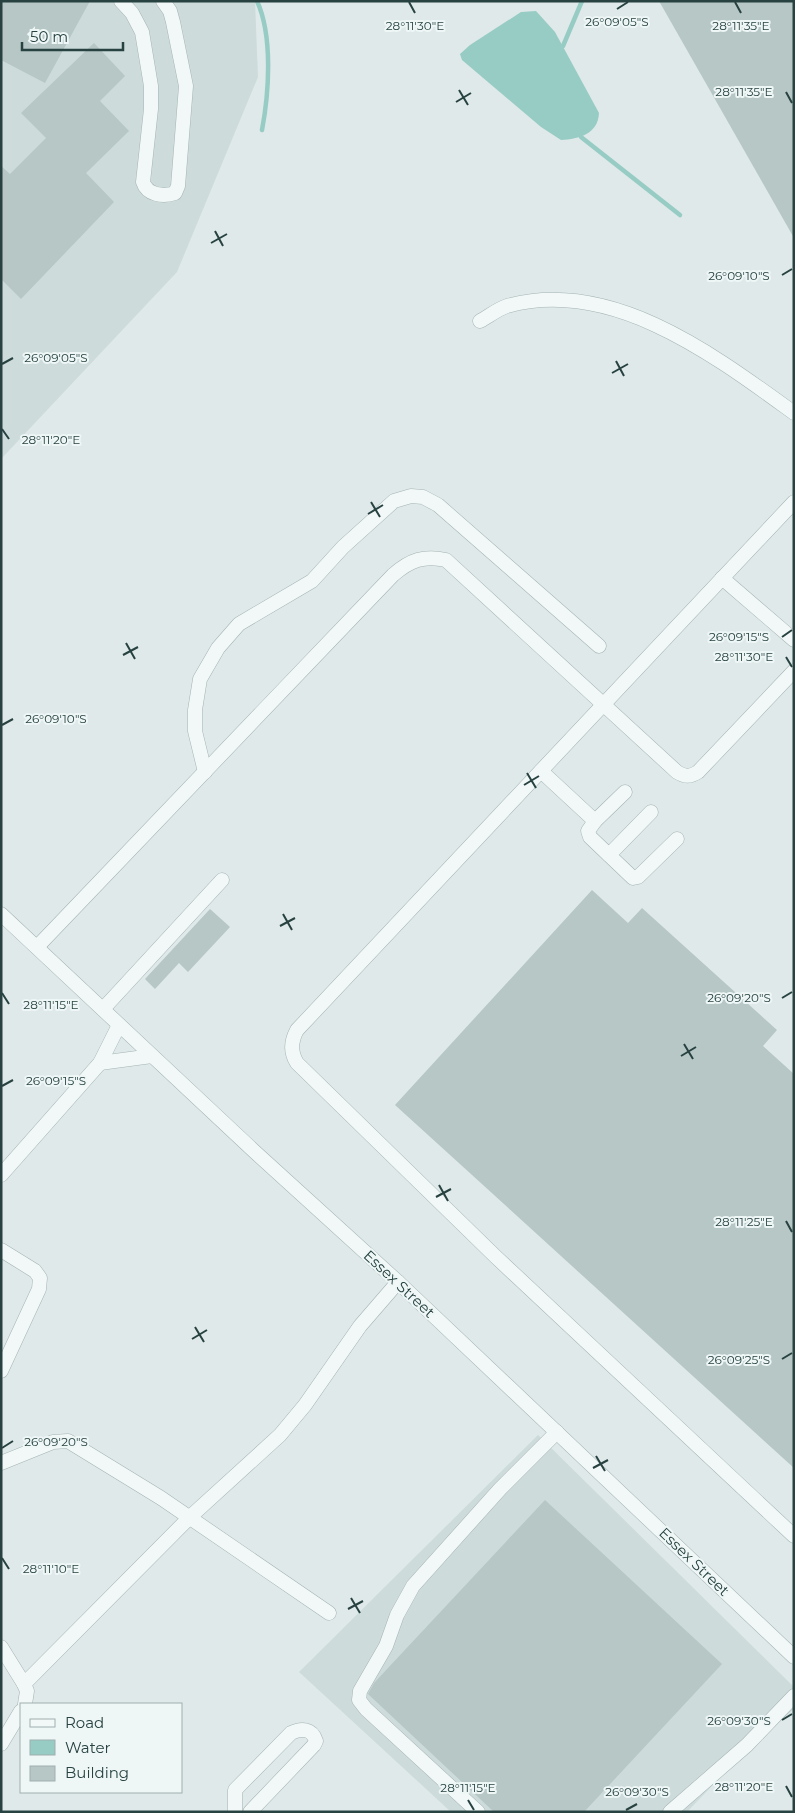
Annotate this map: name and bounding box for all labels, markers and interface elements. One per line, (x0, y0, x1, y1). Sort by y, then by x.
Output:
text: 26°09'05"S (585, 14, 649, 29)
text: 28°11'30"E (386, 18, 444, 33)
text: 28°11'35"E (712, 18, 770, 33)
scale bar (22, 20, 124, 52)
text: 50 m (30, 27, 68, 46)
text: 28°11'35"E (715, 84, 773, 99)
text: 26°09'10"S (708, 268, 770, 283)
text: 26°09'05"S (24, 350, 88, 365)
text: 28°11'20"E (22, 432, 80, 447)
text: 26°09'15"S (709, 629, 769, 644)
text: 28°11'30"E (715, 649, 773, 664)
text: 26°09'10"S (25, 711, 87, 726)
text: 26°09'20"S (707, 990, 771, 1005)
text: 28°11'15"E (23, 997, 79, 1012)
text: 26°09'15"S (26, 1073, 86, 1088)
text: 28°11'25"E (715, 1214, 773, 1229)
street label: Essex Street (360, 1246, 439, 1322)
text: 26°09'25"S (708, 1352, 770, 1367)
text: 26°09'20"S (24, 1434, 88, 1449)
street label: Essex Street (655, 1523, 734, 1600)
text: 28°11'10"E (23, 1561, 79, 1576)
legend (20, 1703, 182, 1793)
text: Road (65, 1713, 104, 1732)
text: 26°09'30"S (707, 1713, 771, 1728)
text: Water (65, 1738, 111, 1757)
text: Building (65, 1763, 129, 1782)
text: 28°11'20"E (715, 1779, 773, 1794)
text: 28°11'15"E (440, 1780, 496, 1795)
text: 26°09'30"S (605, 1784, 669, 1799)

